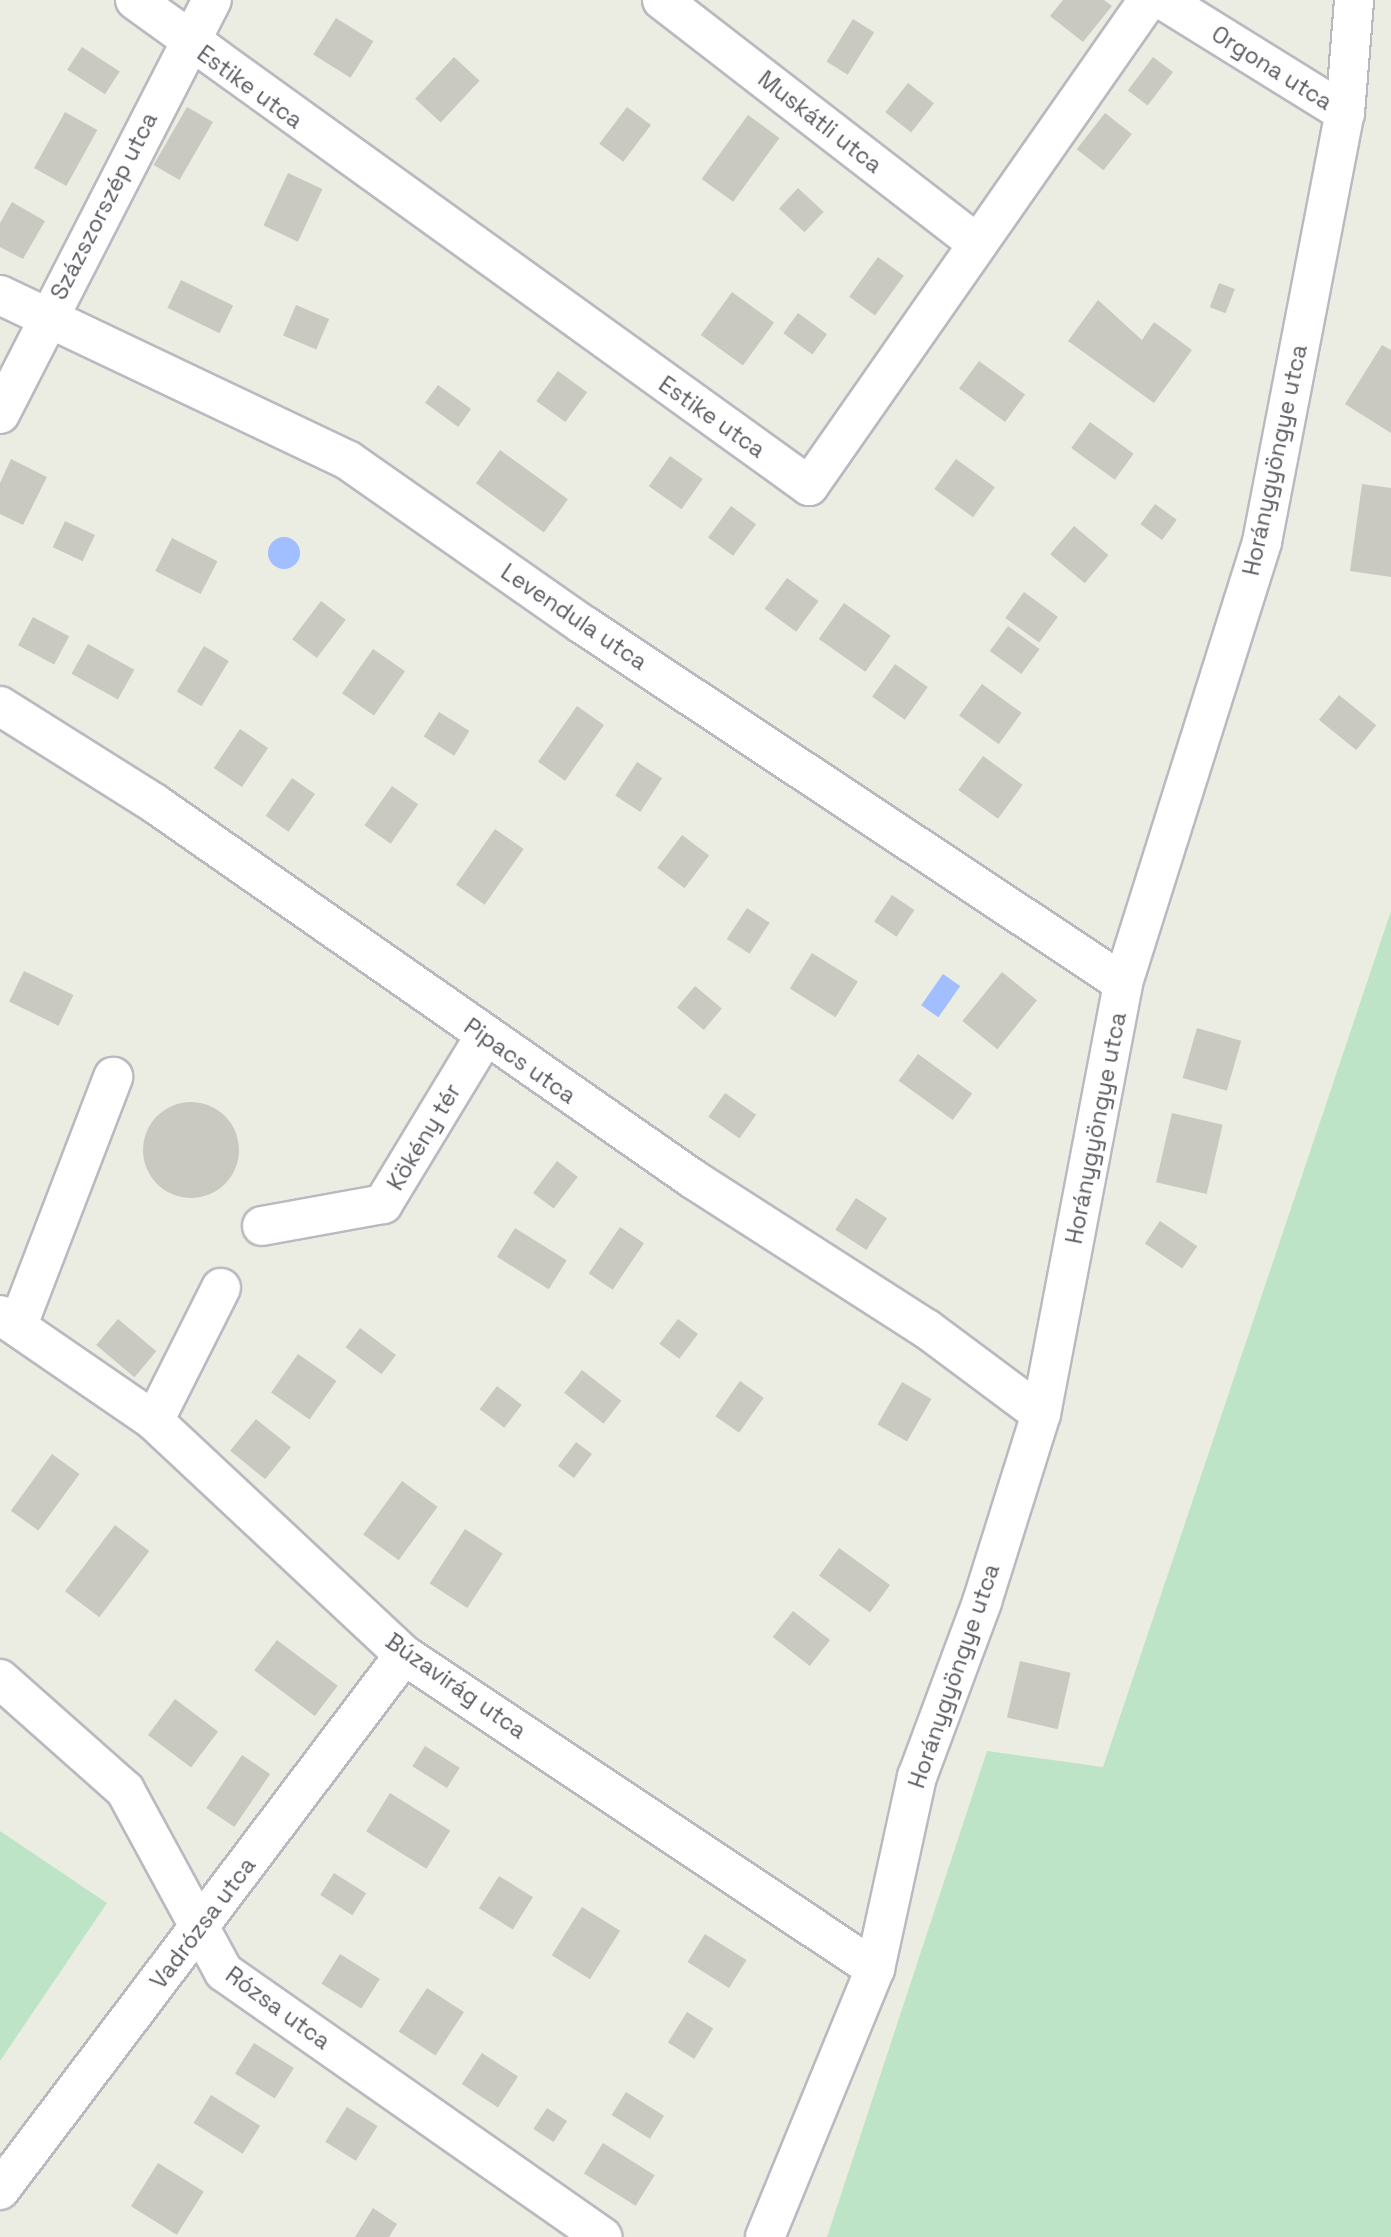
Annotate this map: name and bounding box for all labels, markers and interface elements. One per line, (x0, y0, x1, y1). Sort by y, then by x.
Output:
street label: Orgona utca (1207, 20, 1337, 116)
street label: Estike utca (192, 40, 308, 134)
street label: Muskátli utca (753, 65, 887, 179)
street label: Százszorszép utca (45, 108, 163, 304)
street label: Horánygyöngye utca (1237, 342, 1313, 578)
street label: Estike utca (653, 370, 771, 464)
street label: Levendula utca (496, 558, 652, 676)
street label: Horánygyöngye utca (1060, 1010, 1132, 1246)
street label: Pipacs utca (459, 1012, 581, 1110)
street label: Kökény tér (381, 1079, 467, 1195)
street label: Horánygyöngye utca (903, 1560, 1005, 1792)
street label: Búzavirág utca (381, 1627, 531, 1745)
street label: Vadrózsa utca (145, 1852, 261, 1994)
street label: Rózsa utca (220, 1961, 336, 2055)

